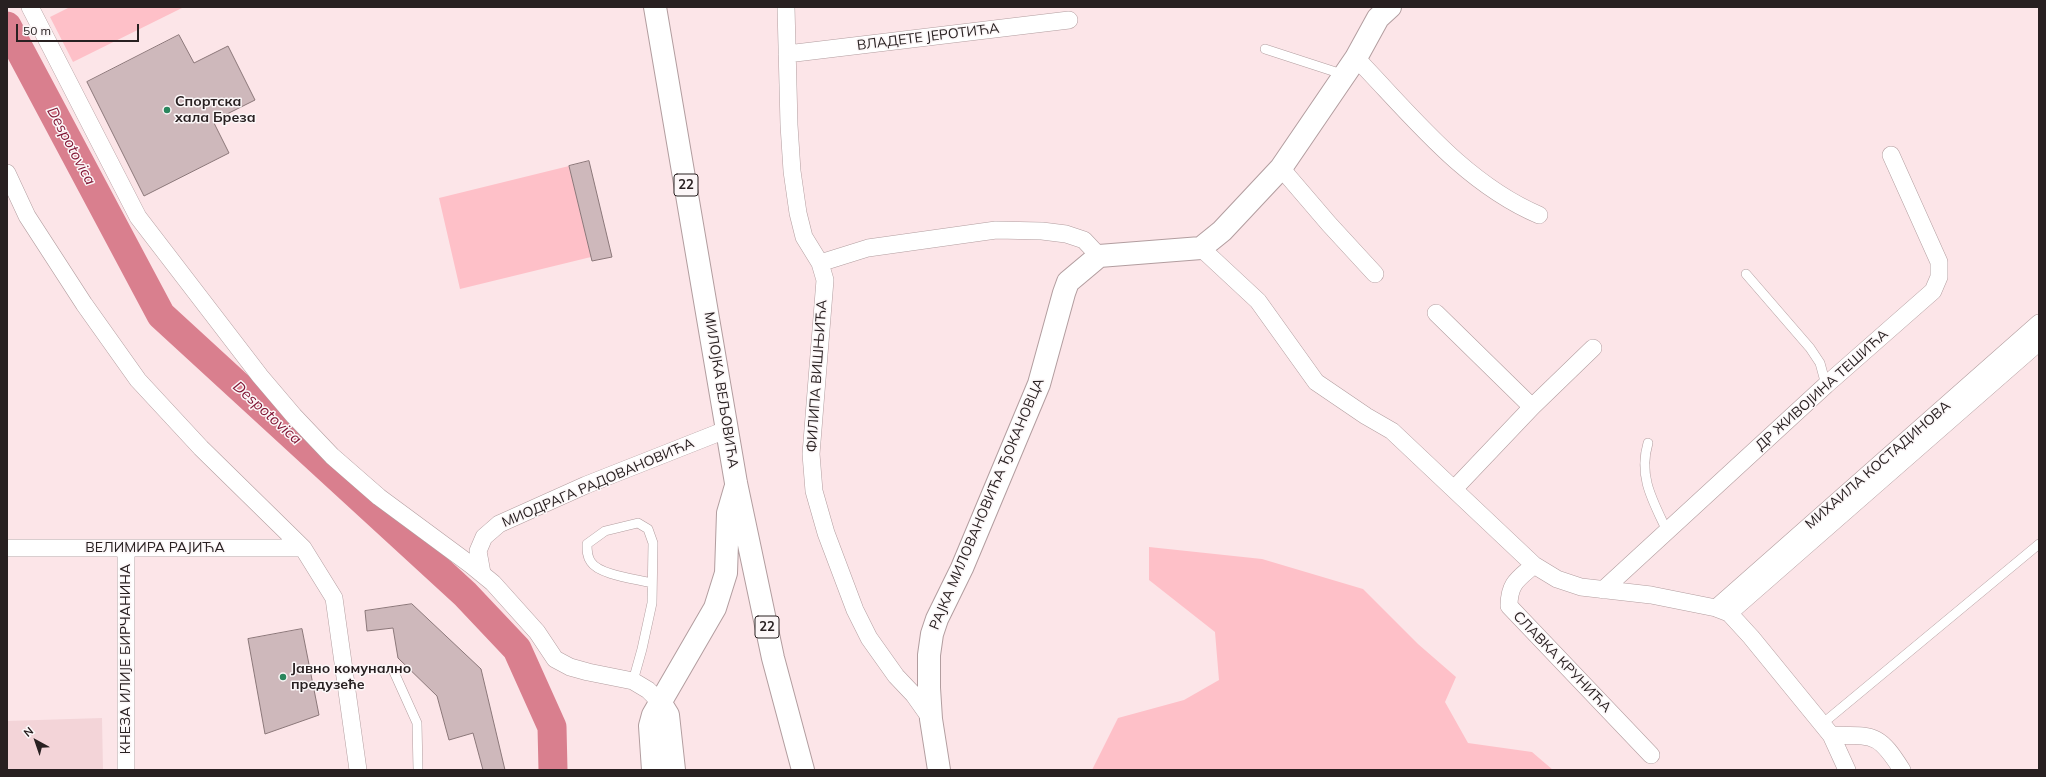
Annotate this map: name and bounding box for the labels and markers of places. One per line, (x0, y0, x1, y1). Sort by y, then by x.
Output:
place label: Спортска хала Бреза (175, 94, 256, 126)
marker: Спортска хала Бреза (162, 105, 172, 115)
place label: Јавно комунално предузеће (291, 661, 411, 694)
marker: Јавно комунално предузеће (278, 672, 288, 682)

